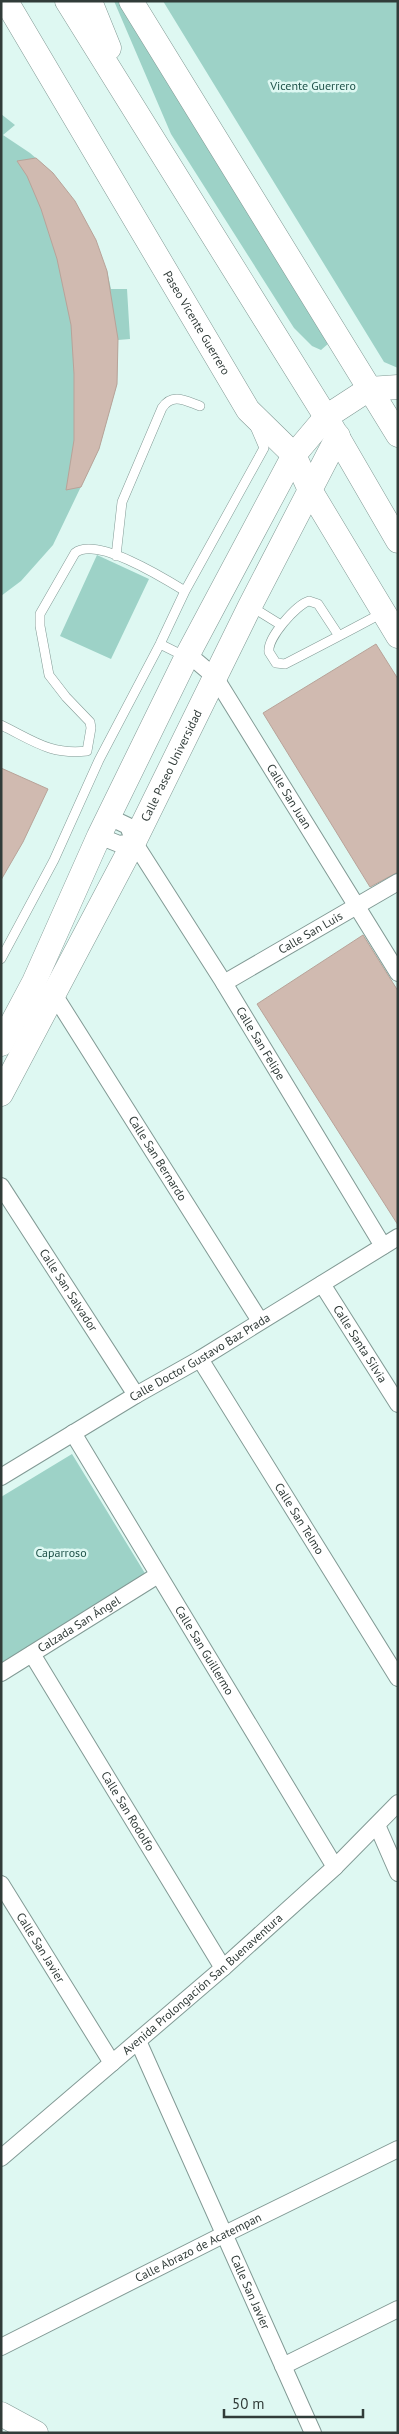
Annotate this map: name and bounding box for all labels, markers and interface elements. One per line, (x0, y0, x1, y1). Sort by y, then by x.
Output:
park label: Vicente Guerrero (269, 78, 356, 93)
street label: Paseo Vicente Guerrero (160, 268, 234, 377)
street label: Calle Paseo Universidad (137, 707, 205, 824)
street label: Calle San Juan (264, 761, 315, 832)
street label: Calle San Luis (275, 908, 345, 957)
street label: Calle San Felipe (233, 1004, 289, 1082)
street label: Calle San Bernardo (125, 1113, 190, 1204)
street label: Calle San Salvador (36, 1246, 101, 1334)
street label: Calle Santa Silvia (330, 1302, 391, 1385)
street label: Calle Doctor Gustavo Baz Prada (127, 1310, 273, 1404)
street label: Calle San Telmo (272, 1480, 327, 1557)
park label: Caparroso (35, 1545, 87, 1560)
street label: Calzada San Ángel (35, 1592, 123, 1655)
street label: Calle San Guillermo (172, 1603, 237, 1698)
street label: Calle San Rodolfo (98, 1768, 158, 1854)
street label: Calle San Javier (14, 1910, 68, 1985)
street label: Avenida Prolongación San Buenaventura (119, 1910, 285, 2058)
street label: Calle Abrazo de Acatempan (132, 2209, 264, 2285)
street label: Calle San Javier (227, 2252, 274, 2331)
scale bar (224, 2386, 363, 2418)
text: 50 m (232, 2394, 265, 2413)

